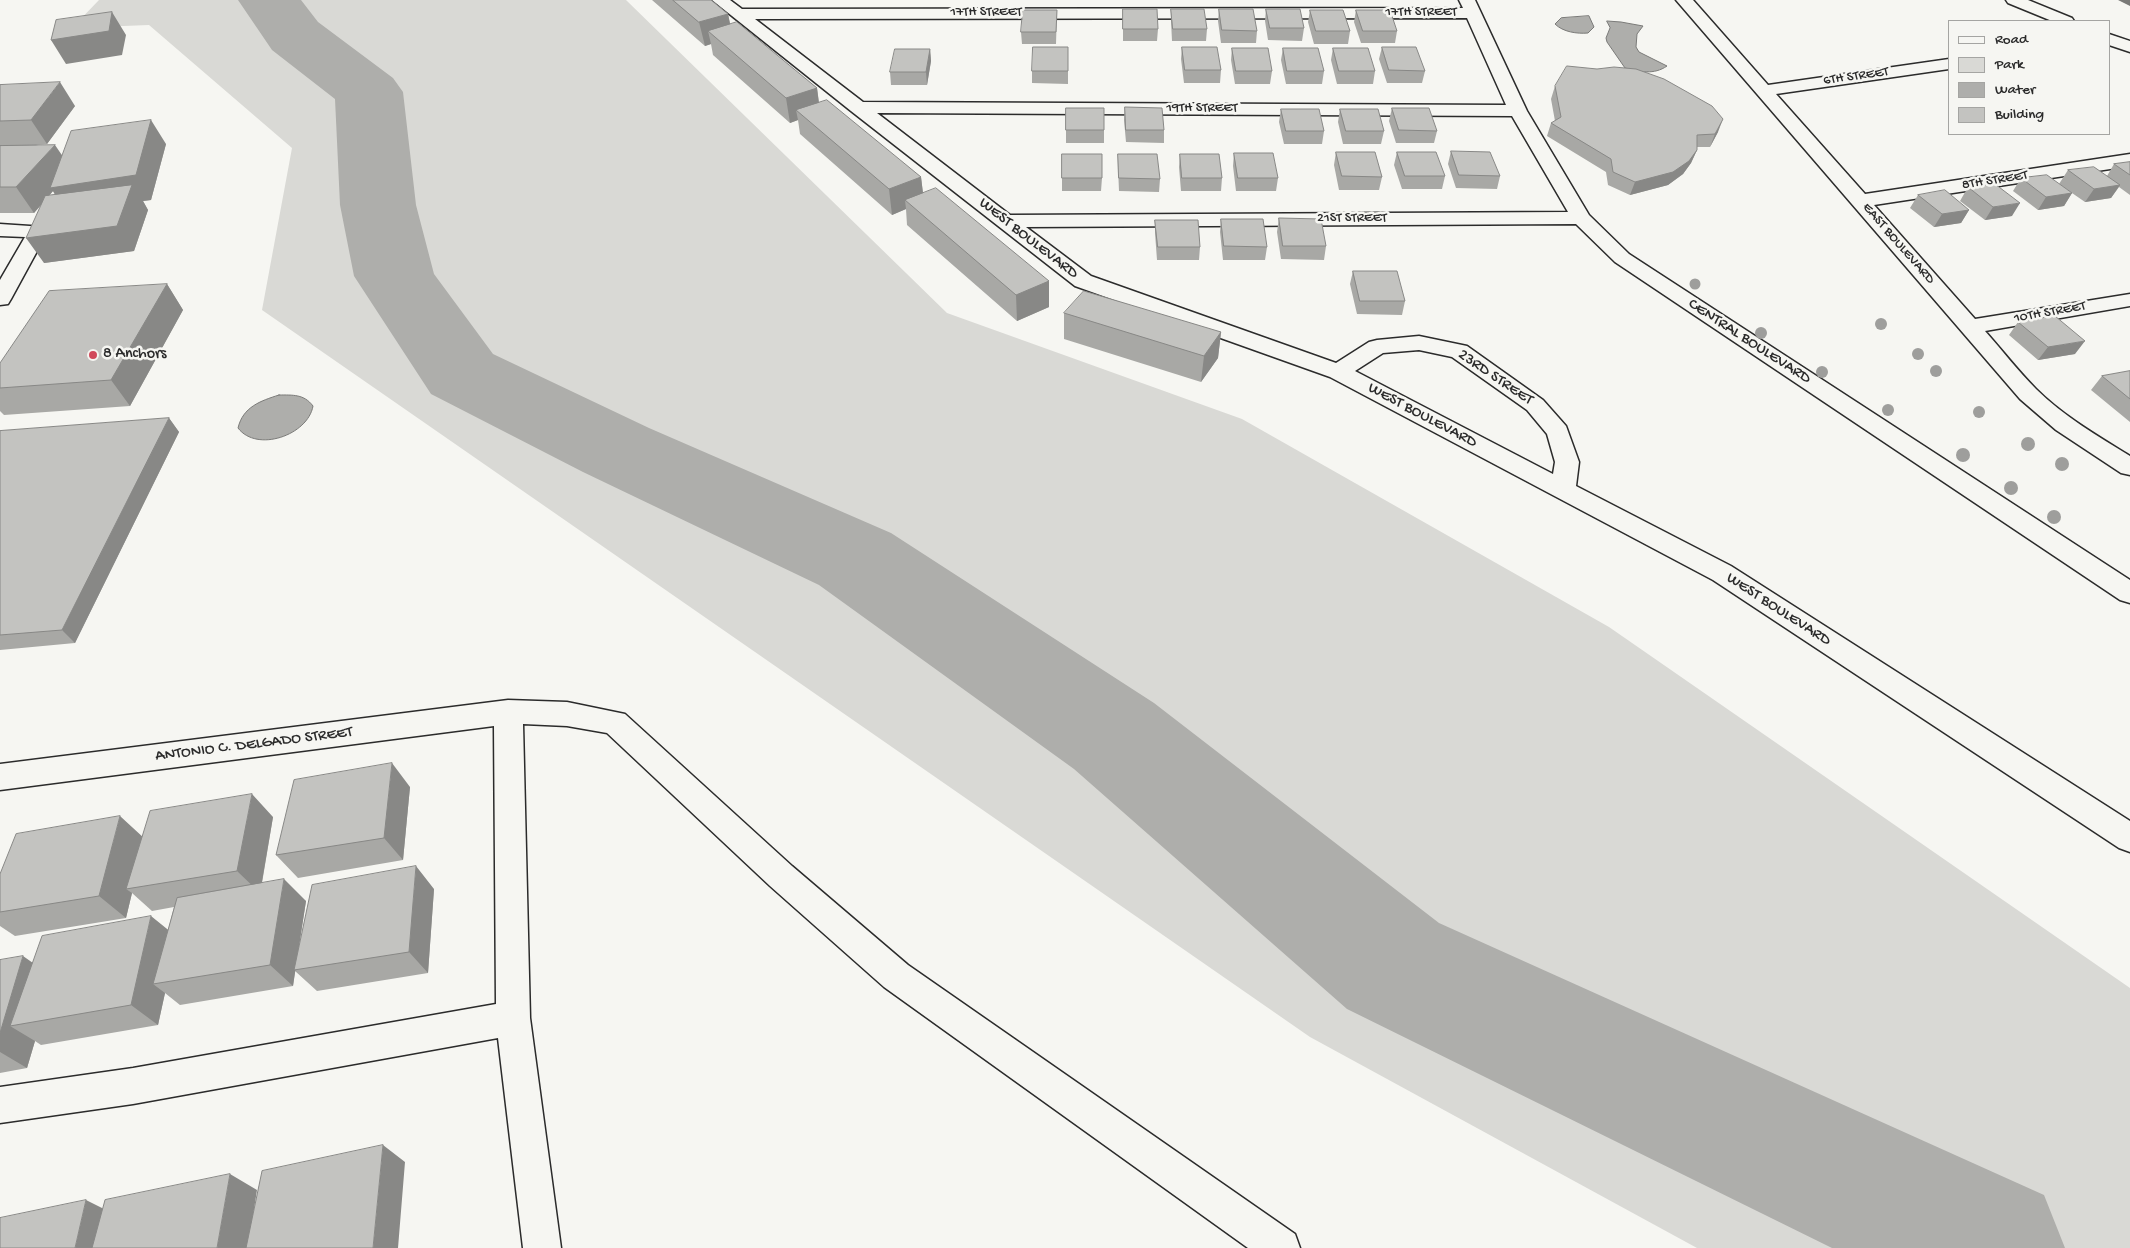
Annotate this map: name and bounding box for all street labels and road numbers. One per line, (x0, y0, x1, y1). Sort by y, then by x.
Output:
street label: 17TH STREET (950, 5, 1022, 21)
street label: 17TH STREET (1385, 5, 1457, 21)
street label: 6TH STREET (1822, 64, 1890, 90)
street label: 19TH STREET (1166, 101, 1238, 117)
street label: 8TH STREET (1961, 168, 2029, 194)
street label: WEST BOULEVARD (974, 194, 1082, 284)
street label: EAST BOULEVARD (1858, 200, 1938, 288)
street label: 21ST STREET (1317, 211, 1387, 227)
street label: CENTRAL BOULEVARD (1684, 295, 1814, 389)
street label: 10TH STREET (2013, 298, 2087, 328)
street label: 23RD STREET (1454, 346, 1536, 410)
street label: WEST BOULEVARD (1364, 379, 1480, 453)
street label: WEST BOULEVARD (1722, 569, 1834, 651)
street label: ANTONIO C. DELGADO STREET (154, 723, 354, 767)

